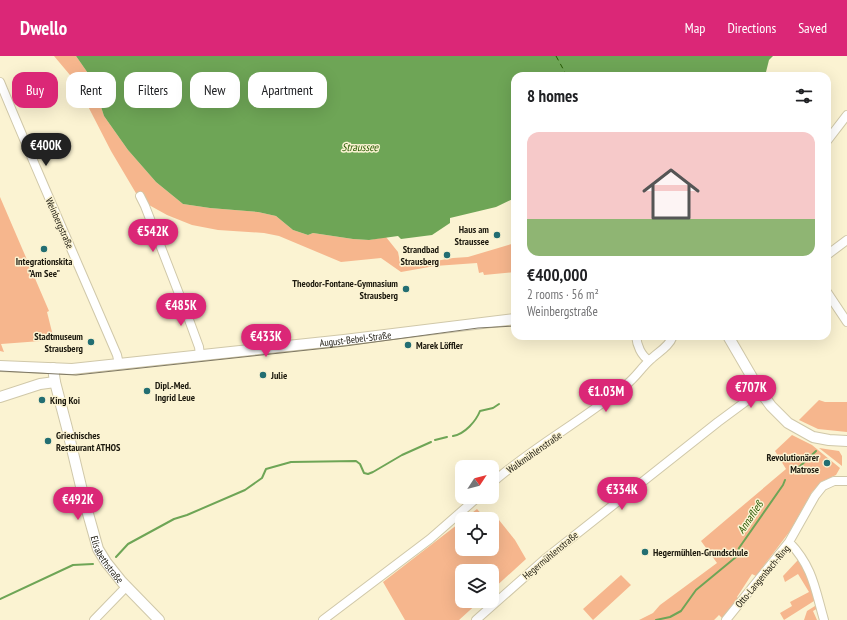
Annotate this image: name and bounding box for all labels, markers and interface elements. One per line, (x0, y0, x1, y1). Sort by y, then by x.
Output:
text: Dwello (20, 16, 67, 40)
text: Map (685, 19, 705, 37)
text: Directions (727, 19, 776, 37)
text: Saved (798, 19, 827, 37)
chip: Buy (12, 72, 58, 108)
chip: Rent (66, 72, 116, 108)
chip: Filters (124, 72, 182, 108)
chip: New (190, 72, 240, 108)
chip: Apartment (248, 72, 327, 108)
text: 8 homes (527, 85, 578, 107)
icon: filters (793, 85, 815, 107)
pin: €400K (18, 133, 74, 167)
text: €400K (30, 137, 62, 154)
water label: Straussee (342, 140, 380, 154)
icon: home (635, 158, 707, 230)
street label: Weinbergstraße (43, 196, 77, 251)
pin: €542K (125, 219, 181, 253)
text: €542K (137, 223, 169, 240)
place label: Haus am Straussee (455, 223, 489, 248)
marker: Haus am Straussee (492, 230, 502, 240)
place label: Strandbad Strausberg (401, 243, 440, 268)
marker: Integrationskita "Am See" (39, 244, 49, 254)
marker: Strandbad Strausberg (442, 250, 452, 260)
place label: Integrationskita "Am See" (16, 255, 72, 280)
text: €400,000 (527, 264, 588, 286)
place label: Theodor-Fontane-Gymnasium Strausberg (292, 277, 399, 302)
marker: Theodor-Fontane-Gymnasium Strausberg (401, 284, 411, 294)
text: 2 rooms · 56 m² (527, 286, 599, 303)
pin: €485K (153, 293, 209, 327)
text: €485K (165, 297, 197, 314)
text: Weinbergstraße (527, 303, 598, 320)
pin: €433K (238, 324, 294, 358)
text: €433K (250, 328, 282, 345)
street label: August-Bebel-Straße (319, 328, 392, 350)
place label: Stadtmuseum Strausberg (34, 330, 84, 355)
marker: Stadtmuseum Strausberg (86, 337, 96, 347)
place label: Marek Löffler (416, 339, 463, 352)
marker: Marek Löffler (403, 340, 413, 350)
place label: Julie (270, 369, 287, 382)
marker: Julie (258, 370, 268, 380)
pin: €707K (723, 375, 779, 409)
place label: Dipl.-Med. Ingrid Leue (155, 379, 195, 404)
pin: €1.03M (573, 379, 639, 413)
text: €707K (735, 379, 767, 396)
text: €1.03M (588, 383, 624, 400)
marker: Dipl.-Med. Ingrid Leue (142, 386, 152, 396)
place label: King Koi (50, 394, 80, 407)
marker: King Koi (37, 395, 47, 405)
place label: Griechisches Restaurant ATHOS (56, 429, 121, 454)
street label: Walkmühlenstraße (504, 429, 564, 476)
marker: Griechisches Restaurant ATHOS (43, 436, 53, 446)
place label: Revolutionärer Matrose (767, 451, 819, 476)
marker: Revolutionärer Matrose (822, 458, 832, 468)
north arrow (455, 460, 499, 504)
map controls (455, 460, 499, 608)
pin: €334K (594, 477, 650, 511)
text: €334K (606, 481, 638, 498)
pin: €492K (50, 487, 106, 521)
text: €492K (62, 491, 94, 508)
water label: Annafließ (734, 497, 766, 536)
button: locate (455, 512, 499, 556)
street label: Hegermühlenstraße (520, 528, 581, 582)
street label: Elisabethstraße (88, 534, 126, 586)
street label: Otto-Langenbach-Ring (732, 542, 793, 610)
place label: Hegermühlen-Grundschule (653, 546, 748, 559)
marker: Hegermühlen-Grundschule (640, 547, 650, 557)
button: layers (455, 564, 499, 608)

